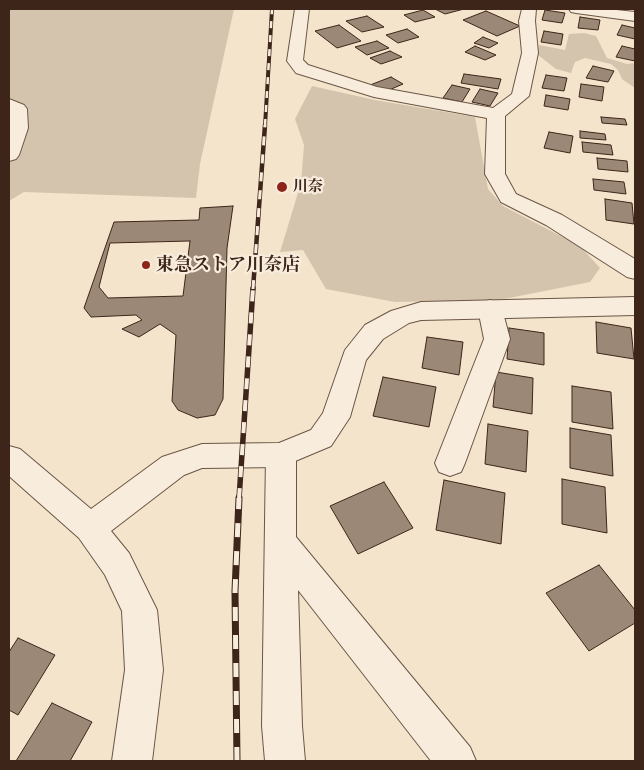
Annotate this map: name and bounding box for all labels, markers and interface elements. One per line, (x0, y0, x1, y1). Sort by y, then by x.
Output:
place label: 川奈 (293, 178, 323, 196)
marker: 川奈 (275, 180, 289, 194)
place label: 東急ストア川奈店 (156, 254, 300, 276)
marker: 東急ストア川奈店 (140, 259, 152, 271)

